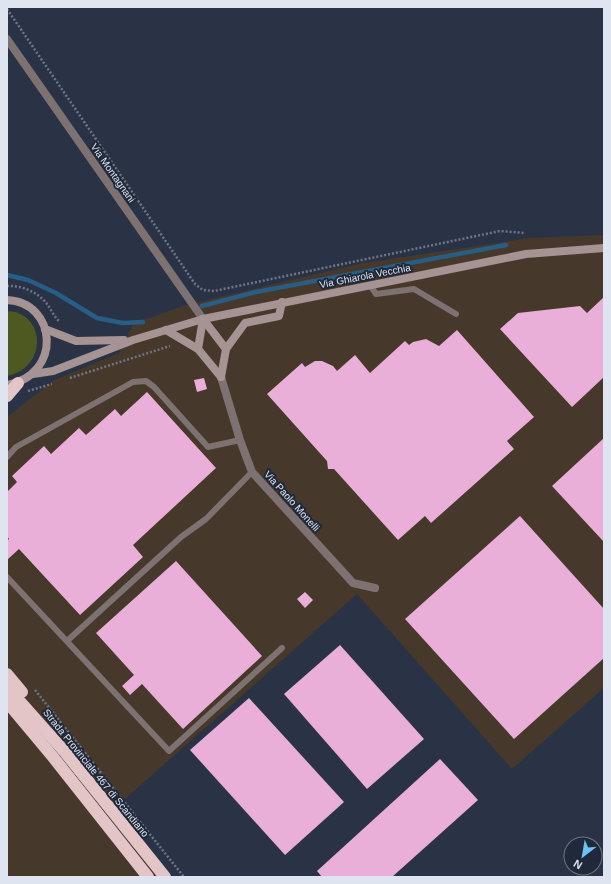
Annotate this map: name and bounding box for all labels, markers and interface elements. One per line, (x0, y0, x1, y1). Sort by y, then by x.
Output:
street label: Via Montagnani (89, 141, 137, 205)
street label: Via Ghiarola Vecchia (318, 262, 412, 290)
street label: Via Paolo Monelli (262, 469, 322, 533)
street label: Strada Provinciale 467 di Scandiano (41, 707, 151, 839)
north arrow (563, 836, 603, 876)
text: N (571, 857, 584, 872)

